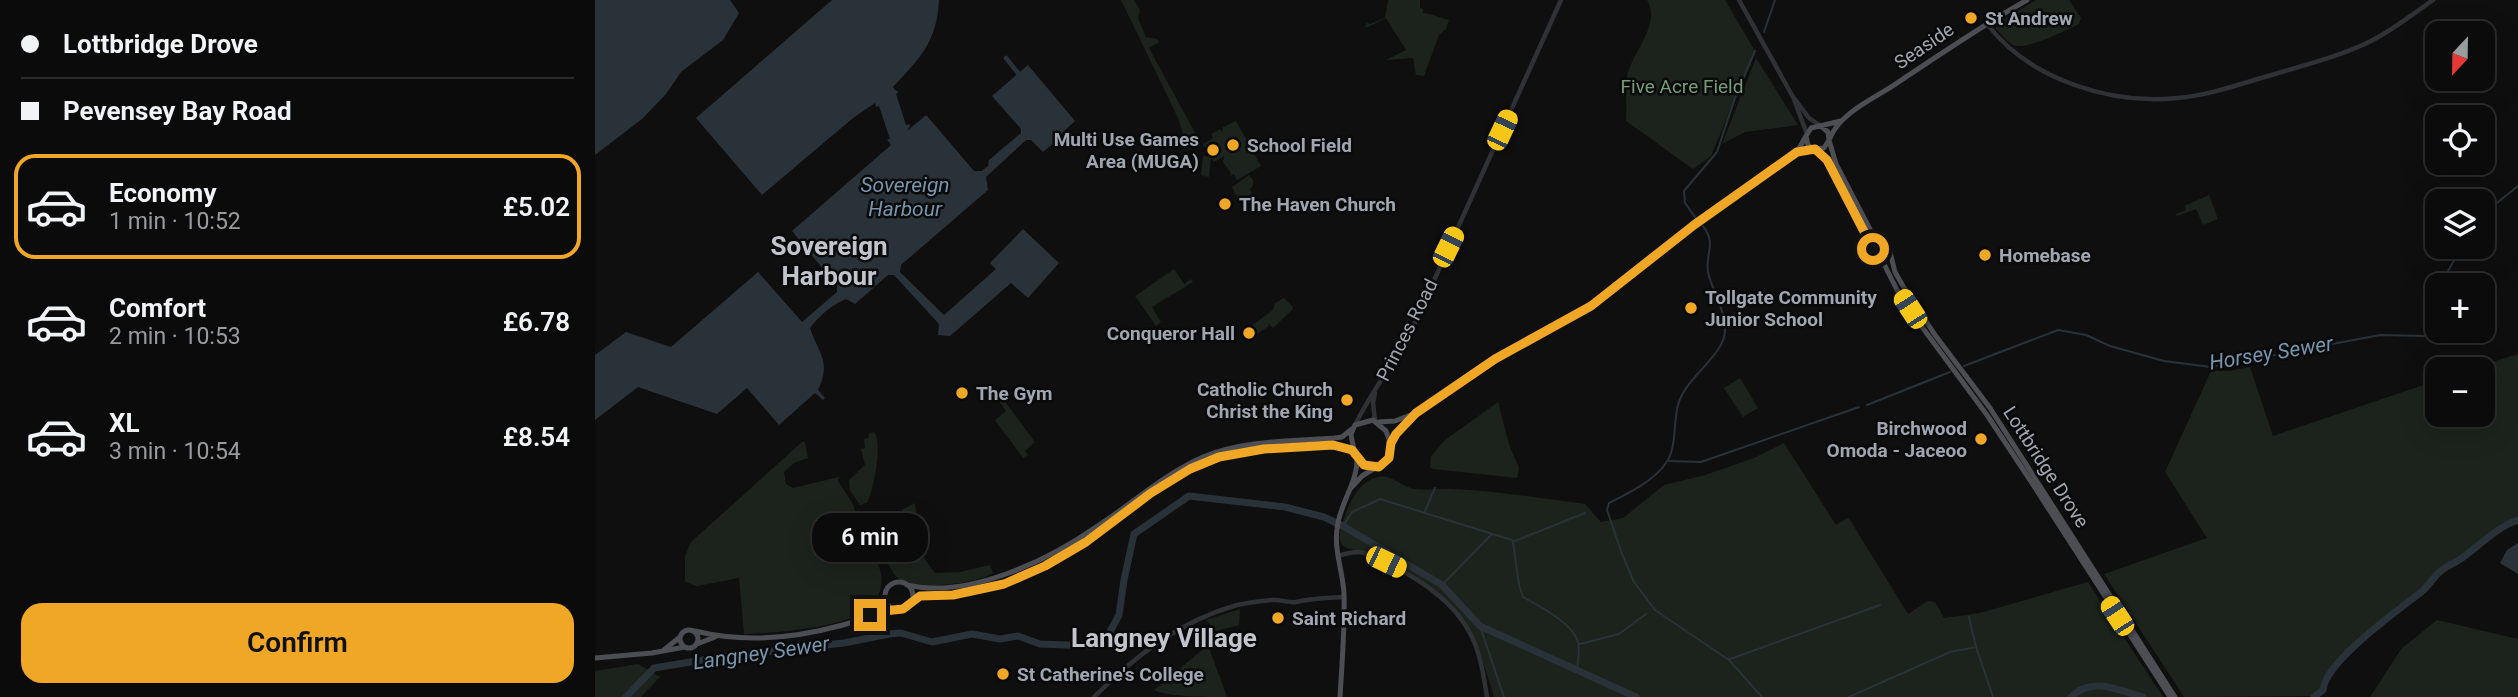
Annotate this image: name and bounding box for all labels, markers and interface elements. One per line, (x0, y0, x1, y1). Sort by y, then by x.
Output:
place label: St Andrew (1985, 7, 2073, 30)
marker: St Andrew (1963, 10, 1979, 26)
street label: Seaside (1890, 18, 1958, 74)
north arrow (2425, 21, 2495, 91)
map controls (2425, 21, 2495, 427)
text: Lottbridge Drove (63, 29, 258, 59)
park label: Five Acre Field (1621, 75, 1743, 98)
text: Pevensey Bay Road (63, 96, 292, 126)
button: locate (2425, 105, 2495, 175)
car (1484, 107, 1521, 153)
place label: Multi Use Games Area (MUGA) (1054, 128, 1199, 173)
place label: School Field (1247, 134, 1352, 157)
marker: School Field (1225, 137, 1241, 153)
marker: Multi Use Games Area (MUGA) (1205, 142, 1221, 158)
water label: Sovereign Harbour (860, 173, 950, 221)
icon: car (25, 175, 88, 238)
text: Economy (109, 178, 216, 208)
button: layers (2425, 189, 2495, 259)
text: £5.02 (503, 192, 570, 222)
place label: The Haven Church (1239, 193, 1396, 216)
marker: The Haven Church (1217, 196, 1233, 212)
text: 1 min · 10:52 (109, 208, 241, 235)
car (1430, 224, 1467, 270)
district label: Sovereign Harbour (770, 231, 888, 291)
route start (1857, 233, 1889, 265)
place label: Homebase (1999, 244, 2091, 267)
marker: Homebase (1977, 247, 1993, 263)
button: + (2425, 273, 2495, 343)
street label: Princes Road (1371, 275, 1443, 385)
place label: Tollgate Community Junior School (1705, 286, 1877, 331)
car (1890, 286, 1931, 332)
icon: car (25, 290, 88, 353)
text: Comfort (109, 293, 206, 323)
marker: Tollgate Community Junior School (1683, 300, 1699, 316)
text: £6.78 (503, 307, 570, 337)
place label: Conqueror Hall (1107, 322, 1235, 345)
text: 2 min · 10:53 (109, 323, 241, 350)
marker: Conqueror Hall (1241, 325, 1257, 341)
water label: Horsey Sewer (2207, 331, 2336, 375)
button: − (2425, 357, 2495, 427)
place label: Catholic Church Christ the King (1197, 378, 1333, 423)
place label: The Gym (976, 382, 1052, 405)
marker: The Gym (954, 385, 970, 401)
marker: Catholic Church Christ the King (1339, 392, 1355, 408)
street label: Lottbridge Drove (1998, 402, 2094, 532)
icon: car (25, 405, 88, 468)
text: XL (109, 408, 140, 438)
place label: Birchwood Omoda - Jaceoo (1827, 417, 1967, 462)
text: £8.54 (503, 422, 570, 452)
marker: Birchwood Omoda - Jaceoo (1973, 431, 1989, 447)
text: 3 min · 10:54 (109, 438, 241, 465)
callout: 6 min (812, 514, 928, 562)
text: 6 min (841, 524, 899, 551)
car (1363, 543, 1410, 581)
car (2097, 593, 2138, 639)
route end (854, 599, 886, 631)
button: Confirm (21, 603, 574, 683)
place label: Saint Richard (1292, 607, 1406, 630)
marker: Saint Richard (1270, 610, 1286, 626)
district label: Langney Village (1071, 623, 1257, 653)
water label: Langney Sewer (691, 631, 832, 674)
place label: St Catherine's College (1017, 663, 1204, 686)
marker: St Catherine's College (995, 666, 1011, 682)

